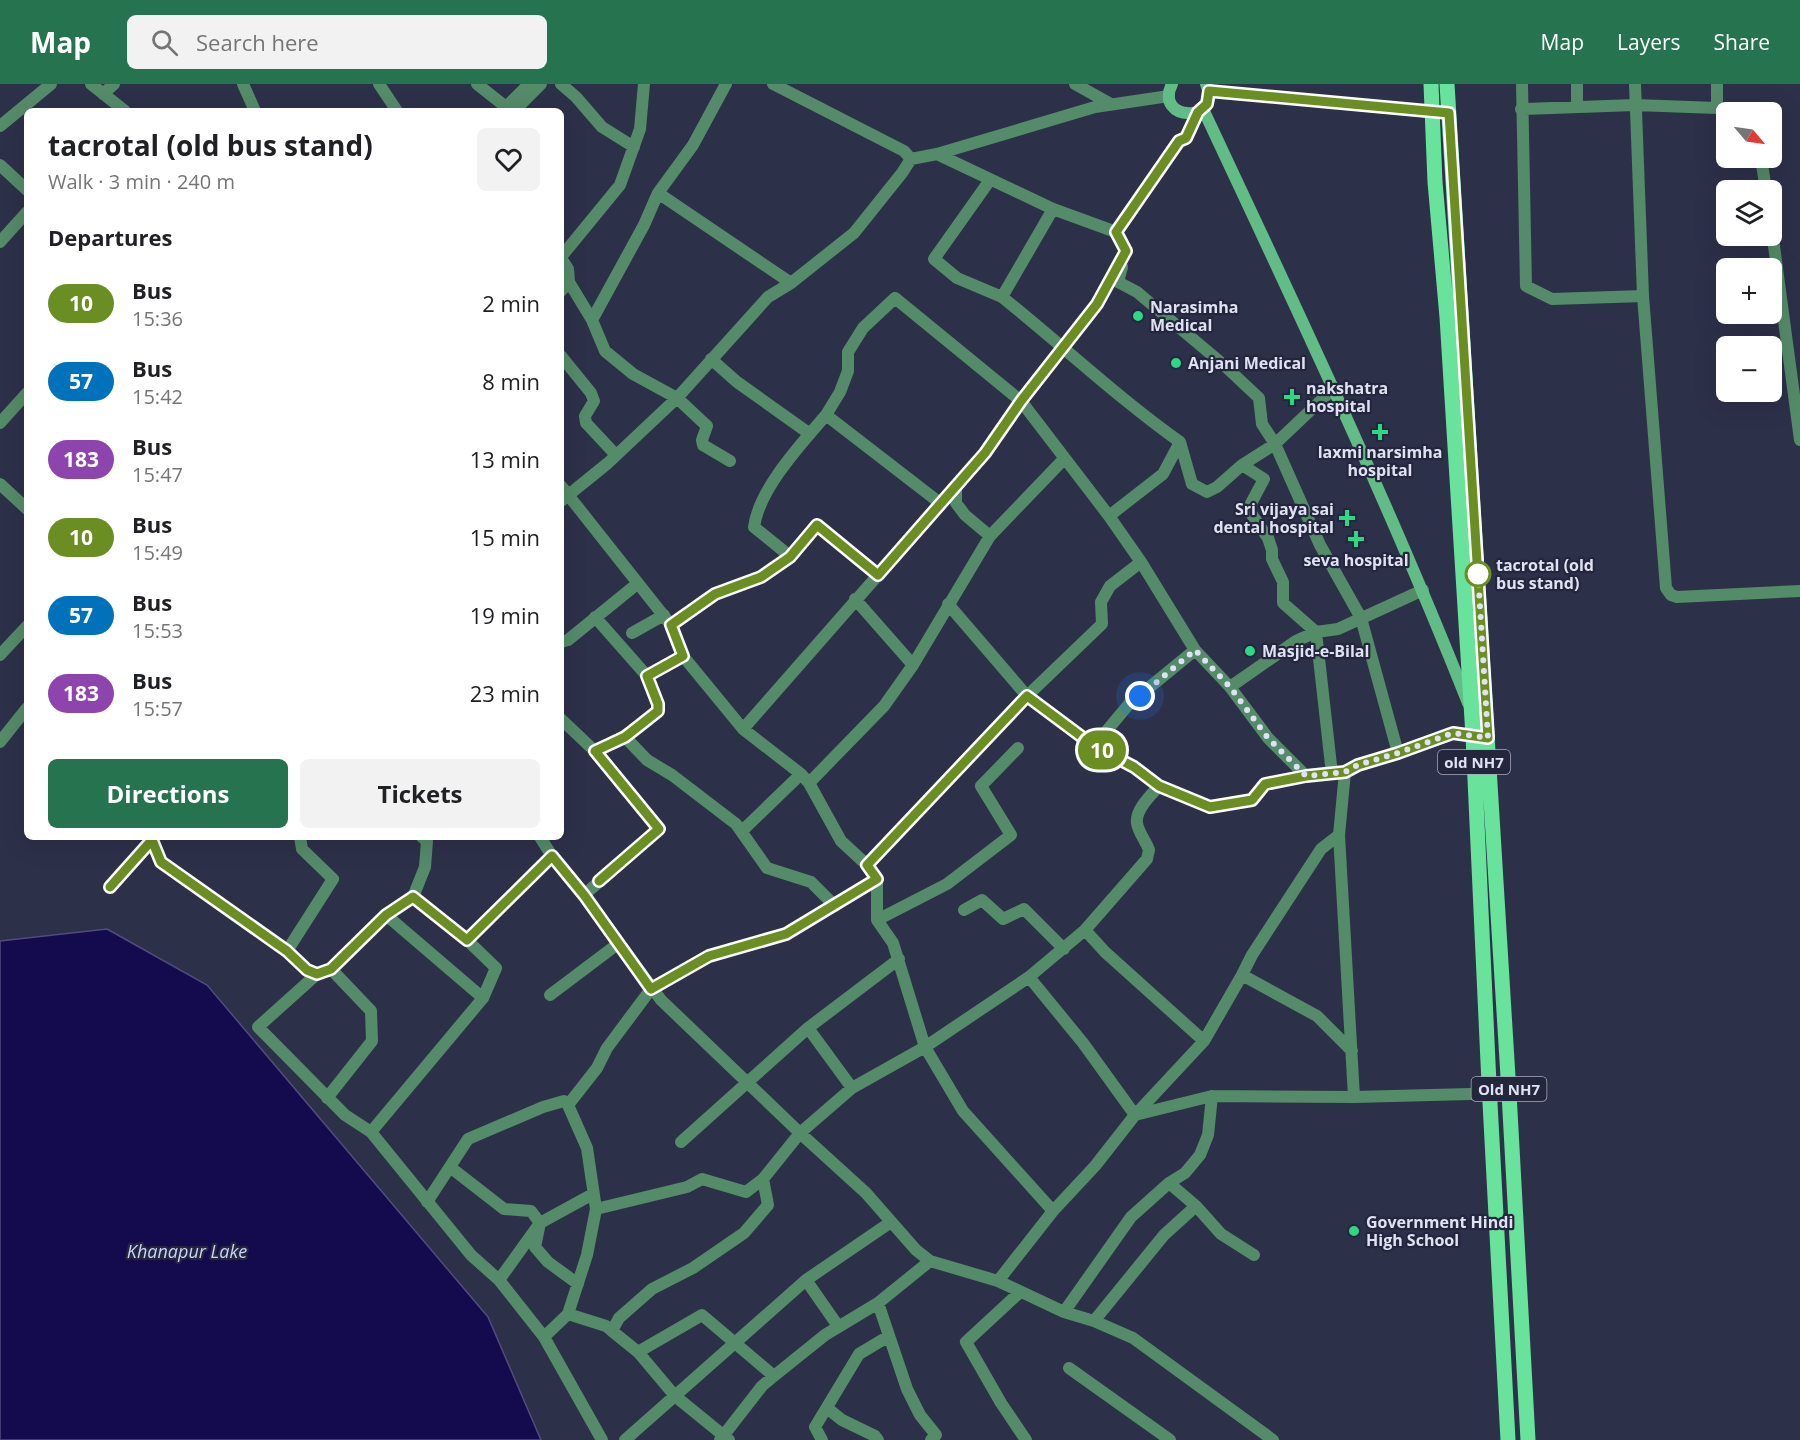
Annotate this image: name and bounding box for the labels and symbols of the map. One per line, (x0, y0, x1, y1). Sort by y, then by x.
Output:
north arrow (1716, 102, 1782, 168)
place label: Narasimha Medical (1150, 296, 1238, 336)
marker: Narasimha Medical (1131, 309, 1145, 323)
place label: Anjani Medical (1188, 352, 1306, 374)
marker: Anjani Medical (1169, 356, 1183, 370)
place label: nakshatra hospital (1306, 377, 1388, 417)
marker: nakshatra hospital (1283, 388, 1301, 406)
marker: laxmi narsimha hospital (1371, 423, 1389, 441)
place label: laxmi narsimha hospital (1318, 441, 1442, 481)
place label: Sri vijaya sai dental hospital (1213, 498, 1334, 538)
marker: Sri vijaya sai dental hospital (1338, 509, 1356, 527)
marker: seva hospital (1347, 530, 1365, 548)
place label: seva hospital (1303, 549, 1409, 571)
place label: tacrotal (old bus stand) (1496, 554, 1594, 594)
marker: tacrotal (old bus stand) (1465, 561, 1491, 587)
place label: Masjid-e-Bilal (1262, 640, 1369, 662)
marker: Masjid-e-Bilal (1243, 644, 1257, 658)
your location (1125, 681, 1155, 711)
line badge: 10 (1075, 730, 1129, 770)
road number: old NH7 (1438, 750, 1510, 774)
road number: Old NH7 (1472, 1077, 1546, 1101)
place label: Government Hindi High School (1366, 1211, 1513, 1251)
marker: Government Hindi High School (1347, 1224, 1361, 1238)
water label: Khanapur Lake (127, 1239, 247, 1263)

